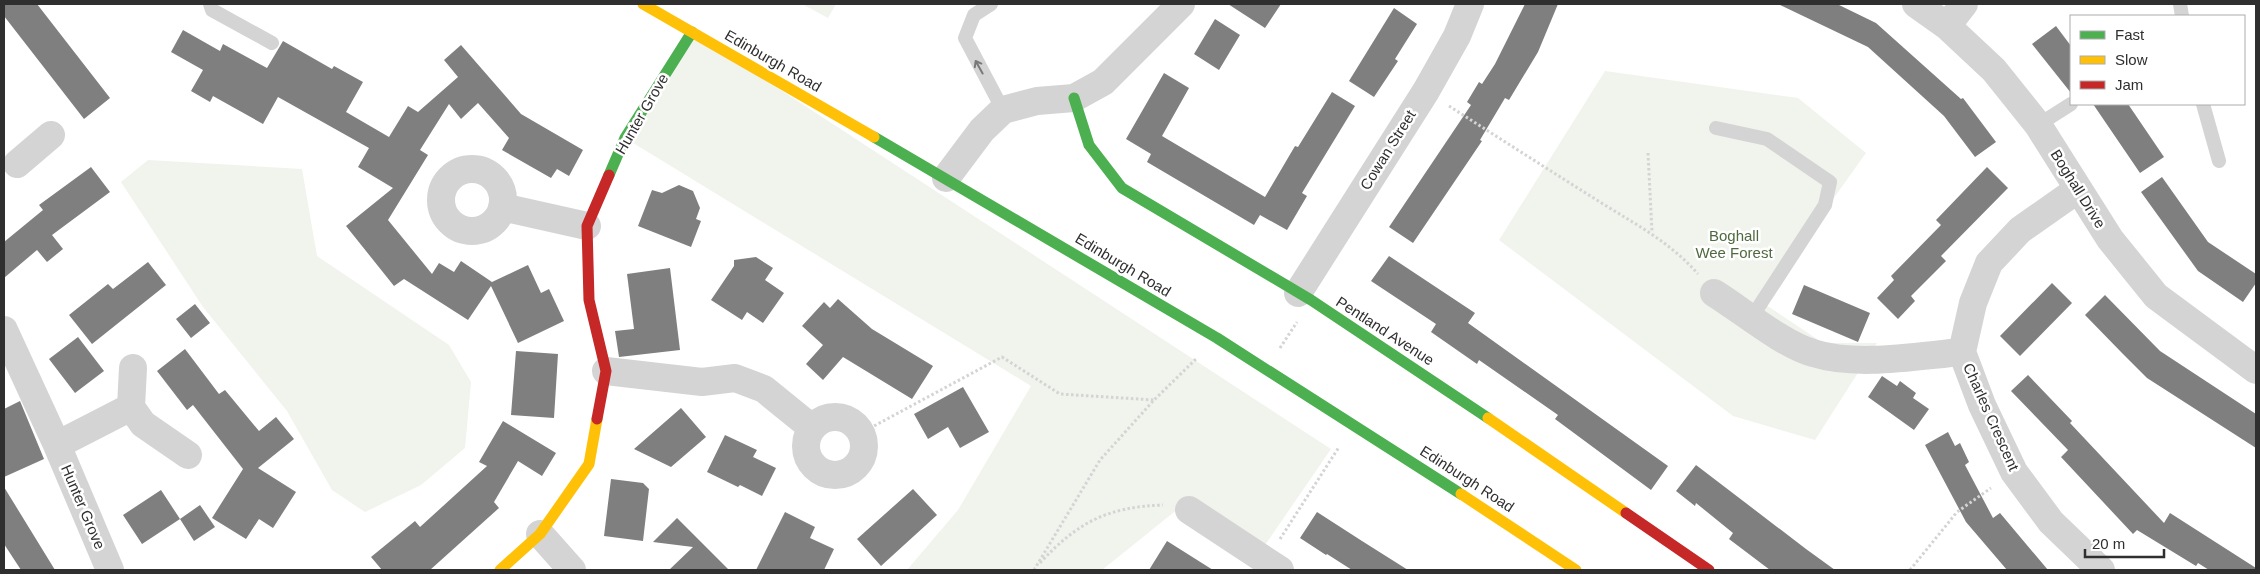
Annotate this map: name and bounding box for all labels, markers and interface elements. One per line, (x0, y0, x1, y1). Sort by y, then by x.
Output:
legend (2070, 15, 2245, 105)
street label: Edinburgh Road (722, 26, 824, 95)
text: Fast (2115, 26, 2145, 43)
text: Slow (2115, 51, 2148, 68)
one-way arrow (974, 61, 984, 75)
street label: Hunter Grove (612, 71, 671, 157)
text: Jam (2115, 76, 2143, 93)
street label: Cowan Street (1356, 106, 1419, 193)
street label: Boghall Drive (2048, 146, 2109, 231)
park label: Boghall Wee Forest (1695, 227, 1773, 261)
street label: Edinburgh Road (1072, 229, 1174, 300)
street label: Pentland Avenue (1333, 293, 1437, 369)
street label: Charles Crescent (1960, 360, 2023, 474)
street label: Edinburgh Road (1417, 442, 1517, 515)
street label: Hunter Grove (58, 462, 109, 552)
scale bar (2085, 526, 2164, 558)
text: 20 m (2092, 535, 2125, 552)

